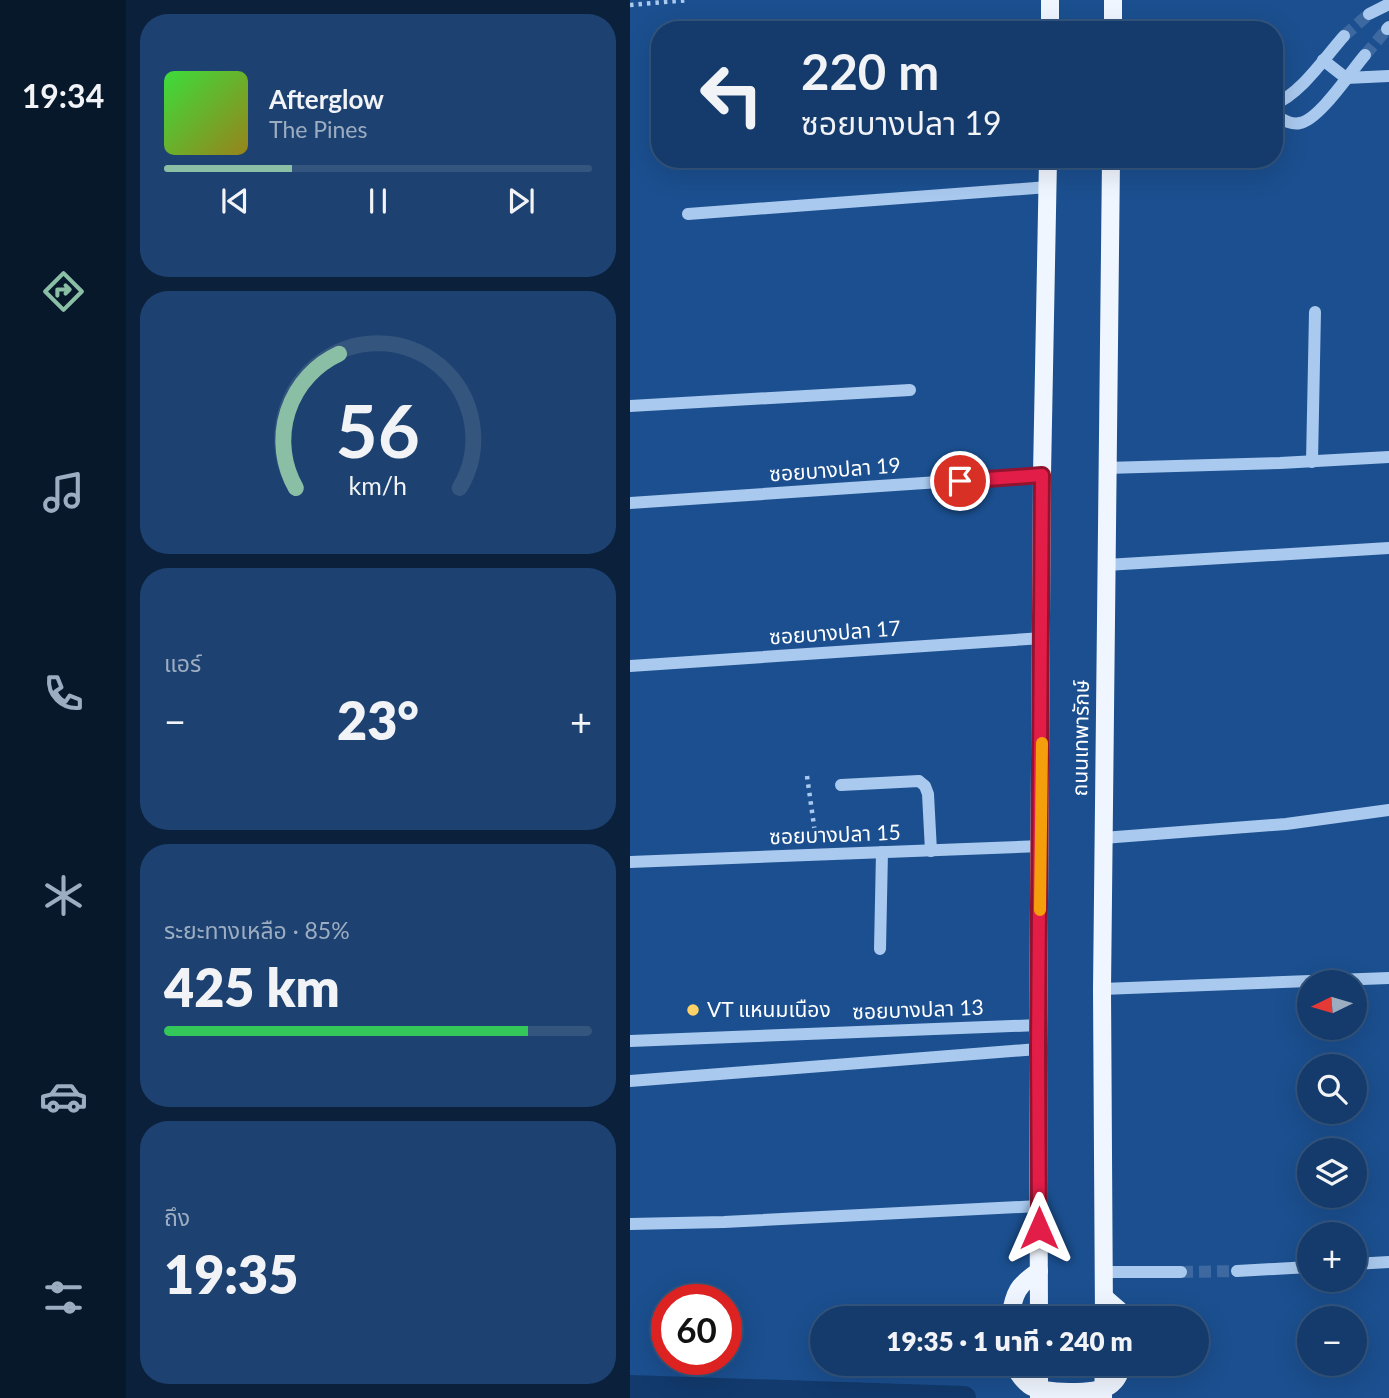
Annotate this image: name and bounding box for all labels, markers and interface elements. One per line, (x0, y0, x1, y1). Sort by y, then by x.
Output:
text: 220 m (801, 42, 939, 100)
icon: left (686, 49, 777, 140)
text: 19:34 (22, 76, 104, 115)
text: Afterglow (269, 83, 384, 115)
text: ซอยบางปลา 19 (801, 103, 1002, 142)
text: The Pines (269, 115, 367, 143)
icon: previous (216, 182, 254, 220)
icon: pause (359, 182, 397, 220)
icon: next (502, 182, 540, 220)
icon: directions (39, 267, 88, 316)
text: 56 (336, 387, 420, 475)
street label: ซอยบางปลา 19 (768, 451, 901, 486)
pin (930, 451, 990, 511)
icon: arrive (941, 462, 979, 500)
icon: music (39, 468, 88, 517)
text: km/h (349, 470, 407, 500)
street label: ซอยบางปลา 17 (768, 614, 901, 649)
text: แอร์ (164, 649, 201, 677)
icon: phone (39, 669, 88, 718)
street label: ถนนเทพารักษ์ (1066, 679, 1093, 797)
text: 23° (337, 689, 419, 751)
text: − (164, 698, 186, 744)
text: + (570, 698, 592, 744)
street label: ซอยบางปลา 15 (769, 819, 901, 848)
icon: climate (39, 871, 88, 920)
text: ระยะทางเหลือ · 85% (164, 916, 350, 944)
text: 425 km (164, 956, 340, 1018)
north arrow (1297, 970, 1367, 1040)
map controls (1297, 970, 1367, 1376)
street label: ซอยบางปลา 13 (852, 994, 984, 1023)
place label: VT แหนมเนือง (707, 996, 831, 1021)
marker: VT แหนมเนือง (685, 1002, 701, 1018)
button: search (1297, 1054, 1367, 1124)
icon: car (39, 1072, 88, 1121)
button: layers (1297, 1138, 1367, 1208)
position arrow (1002, 1191, 1076, 1265)
text: ถึง (164, 1203, 190, 1231)
button: + (1297, 1222, 1367, 1292)
text: 19:35 (164, 1243, 298, 1305)
icon: filters (39, 1273, 88, 1322)
speed limit sign: 60 (651, 1284, 742, 1375)
button: − (1297, 1306, 1367, 1376)
text: 19:35 · 1 นาที · 240 m (886, 1325, 1133, 1357)

